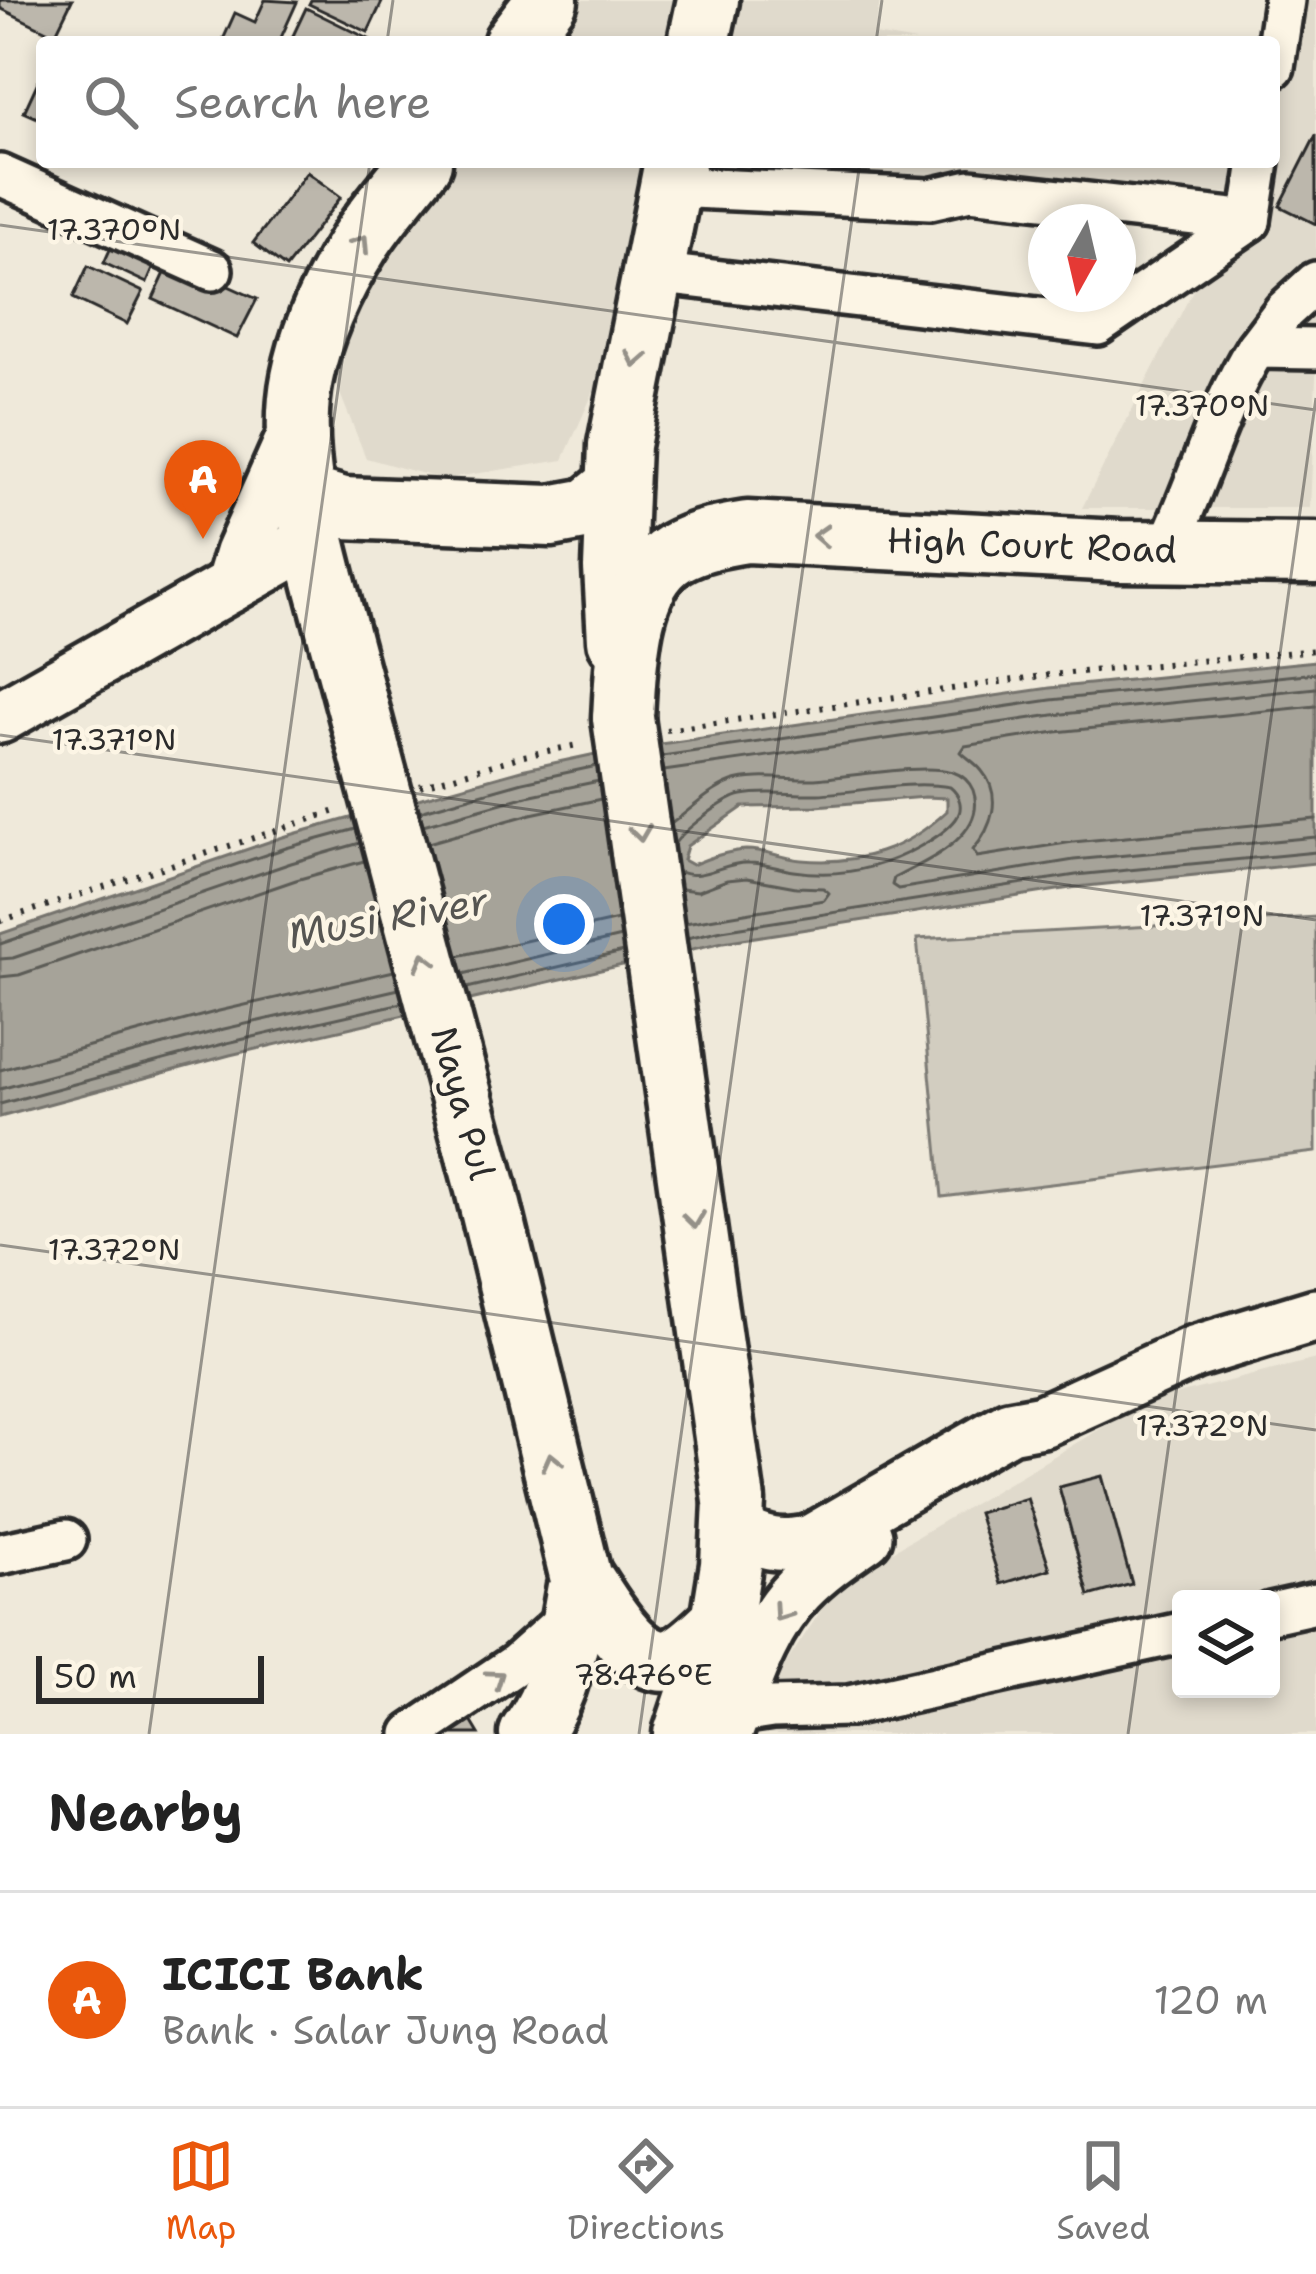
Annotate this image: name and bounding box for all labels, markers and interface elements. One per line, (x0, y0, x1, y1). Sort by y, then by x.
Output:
search box (36, 36, 1280, 168)
icon: search (78, 69, 144, 135)
text: Search here (174, 72, 431, 132)
north arrow (1028, 204, 1136, 312)
text: 17.370°N (47, 209, 181, 250)
one-way arrow (346, 235, 368, 257)
one-way arrow (624, 349, 650, 369)
text: 17.370°N (1135, 385, 1269, 426)
pin: A (164, 440, 242, 539)
street label: High Court Road (886, 515, 1178, 575)
one-way arrow (811, 523, 830, 549)
text: 17.371°N (51, 719, 177, 760)
one-way arrow (626, 824, 652, 843)
water label: Musi River (284, 874, 492, 960)
your location (534, 894, 594, 954)
text: 17.371°N (1139, 895, 1265, 936)
one-way arrow (414, 951, 439, 972)
street label: Naya Pul (419, 1021, 507, 1185)
one-way arrow (680, 1210, 706, 1229)
text: 17.372°N (48, 1229, 180, 1270)
text: 17.372°N (1136, 1405, 1268, 1446)
one-way arrow (541, 1451, 566, 1472)
map controls (1172, 1590, 1280, 1698)
button: layers (1172, 1590, 1280, 1698)
one-way arrow (773, 1600, 795, 1622)
scale bar (36, 1650, 264, 1703)
text: 50 m (54, 1654, 137, 1699)
text: 78.476°E (573, 1654, 713, 1695)
one-way arrow (482, 1670, 504, 1692)
text: Nearby (48, 1778, 243, 1846)
text: ICICI Bank (162, 1944, 424, 2004)
text: A (72, 1974, 102, 2026)
text: 120 m (1153, 1974, 1268, 2026)
text: Bank · Salar Jung Road (162, 2004, 609, 2056)
tab: Map (166, 2133, 236, 2250)
tab: Directions (568, 2133, 725, 2250)
tab: Saved (1057, 2133, 1150, 2250)

